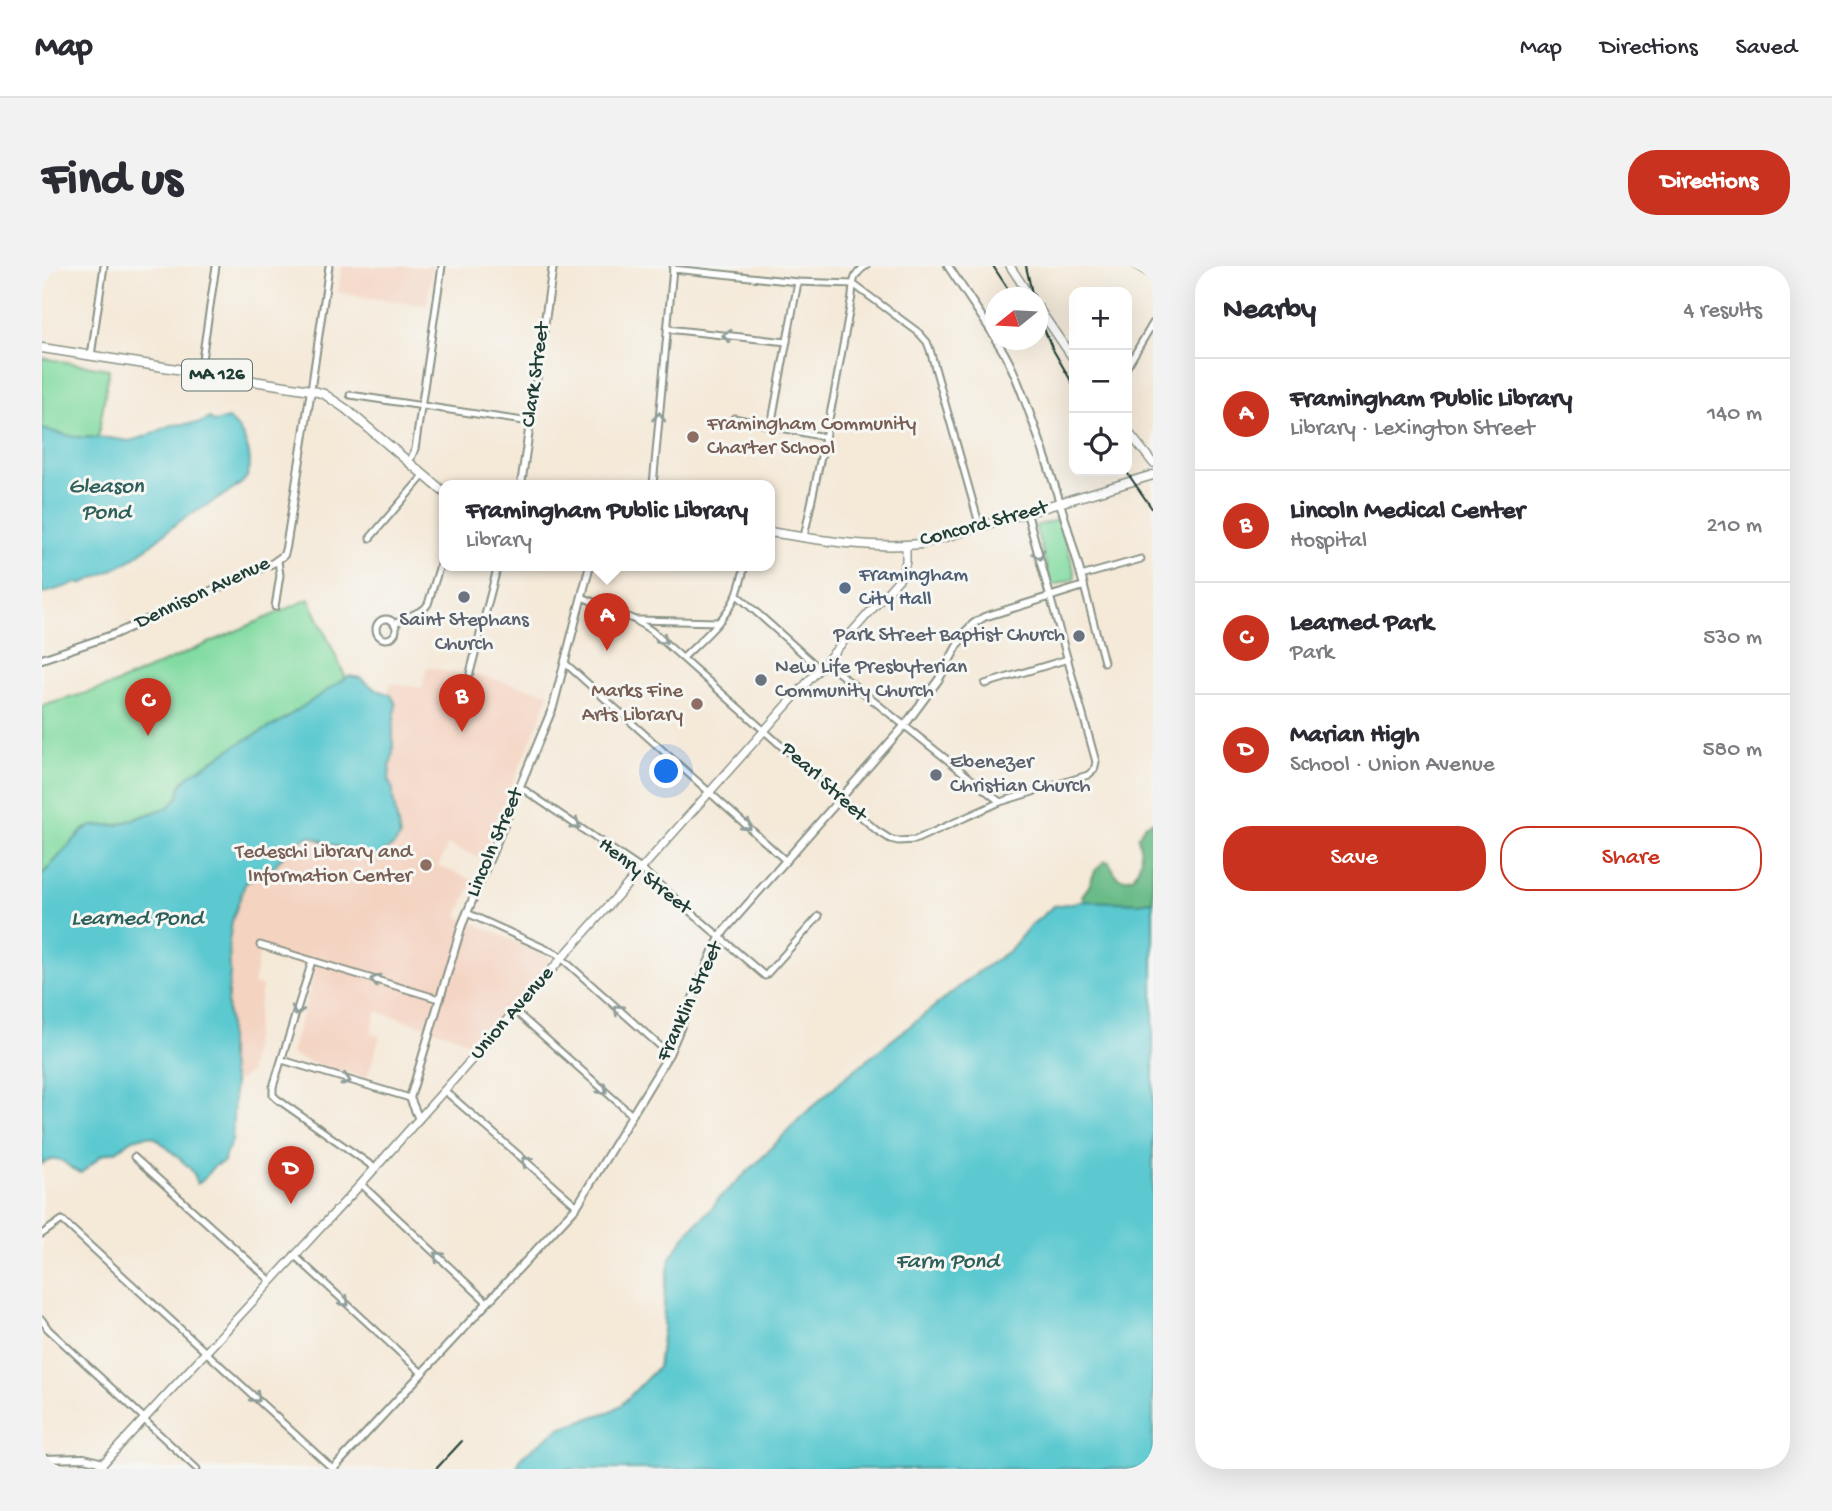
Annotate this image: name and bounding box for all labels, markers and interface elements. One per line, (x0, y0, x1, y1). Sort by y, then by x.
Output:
text: Map (35, 29, 92, 67)
text: Map (1520, 34, 1562, 63)
text: Directions (1600, 34, 1698, 63)
text: Saved (1736, 34, 1797, 63)
button: Directions (1628, 150, 1790, 215)
text: Find us (42, 153, 182, 211)
north arrow (985, 287, 1048, 350)
map controls (1069, 287, 1132, 476)
button: + (1069, 287, 1132, 350)
text: Nearby (1223, 294, 1316, 329)
text: 4 results (1683, 298, 1762, 325)
street label: Clark Street (517, 319, 557, 429)
one-way arrow (721, 328, 733, 343)
button: − (1069, 350, 1132, 413)
road number: MA 126 (182, 360, 252, 390)
text: Framingham Public Library (1290, 385, 1572, 416)
text: A (1239, 401, 1253, 428)
text: 140 m (1707, 401, 1762, 428)
one-way arrow (651, 411, 666, 422)
place label: Framingham Community Charter School (706, 413, 916, 462)
button: locate (1069, 413, 1132, 476)
text: Library · Lexington Street (1290, 416, 1534, 443)
marker: Framingham Community Charter School (685, 429, 701, 445)
water label: Gleason Pond (68, 474, 145, 527)
popup (439, 480, 775, 571)
street label: Concord Street (917, 495, 1053, 554)
text: Framingham Public Library (466, 497, 748, 528)
text: Lincoln Medical Center (1290, 497, 1525, 528)
text: B (1240, 513, 1252, 540)
text: 210 m (1707, 513, 1762, 540)
text: Library (466, 528, 532, 555)
text: Hospital (1290, 528, 1367, 555)
one-way arrow (1030, 549, 1045, 561)
street label: Dennison Avenue (130, 551, 275, 637)
place label: Framingham City Hall (858, 564, 968, 613)
marker: Framingham City Hall (837, 580, 853, 596)
marker: Saint Stephans Church (456, 589, 472, 605)
pin: A (584, 593, 630, 651)
place label: Saint Stephans Church (399, 609, 530, 658)
text: Learned Park (1290, 609, 1433, 640)
place label: Park Street Baptist Church (833, 624, 1065, 649)
text: C (1240, 625, 1252, 652)
text: 530 m (1703, 625, 1762, 652)
marker: Park Street Baptist Church (1071, 628, 1087, 644)
one-way arrow (655, 632, 668, 645)
text: Park (1290, 640, 1334, 667)
place label: New Life Presbyterian Community Church (775, 656, 967, 705)
marker: New Life Presbyterian Community Church (753, 672, 769, 688)
pin: B (439, 674, 485, 732)
pin: C (125, 678, 171, 736)
place label: Marks Fine Arts Library (582, 680, 684, 729)
marker: Marks Fine Arts Library (689, 696, 705, 712)
text: Marian High (1290, 721, 1420, 752)
street label: Pearl Street (774, 737, 873, 830)
text: D (1239, 737, 1254, 764)
text: 580 m (1702, 737, 1762, 764)
place label: Ebenezer Christian Church (950, 751, 1090, 800)
text: School · Union Avenue (1290, 752, 1495, 779)
your location (649, 754, 683, 788)
marker: Ebenezer Christian Church (928, 767, 944, 783)
street label: Lincoln Street (462, 783, 531, 901)
one-way arrow (569, 817, 582, 830)
one-way arrow (739, 818, 752, 830)
button: Save (1223, 826, 1486, 891)
button: Share (1500, 826, 1762, 891)
street label: Henry Street (592, 833, 698, 923)
place label: Tedeschi Library and Information Center (234, 841, 414, 890)
marker: Tedeschi Library and Information Center (418, 857, 434, 873)
water label: Learned Pond (71, 906, 205, 933)
street label: Franklin Street (652, 936, 731, 1067)
street label: Union Avenue (466, 961, 561, 1066)
one-way arrow (369, 973, 381, 988)
one-way arrow (290, 1004, 305, 1016)
one-way arrow (614, 1004, 627, 1017)
one-way arrow (339, 1071, 351, 1086)
one-way arrow (595, 1082, 608, 1094)
pin: D (268, 1146, 314, 1204)
one-way arrow (521, 1157, 534, 1169)
water label: Farm Pond (895, 1249, 1001, 1276)
one-way arrow (433, 1252, 446, 1265)
one-way arrow (337, 1293, 350, 1306)
one-way arrow (248, 1389, 261, 1402)

